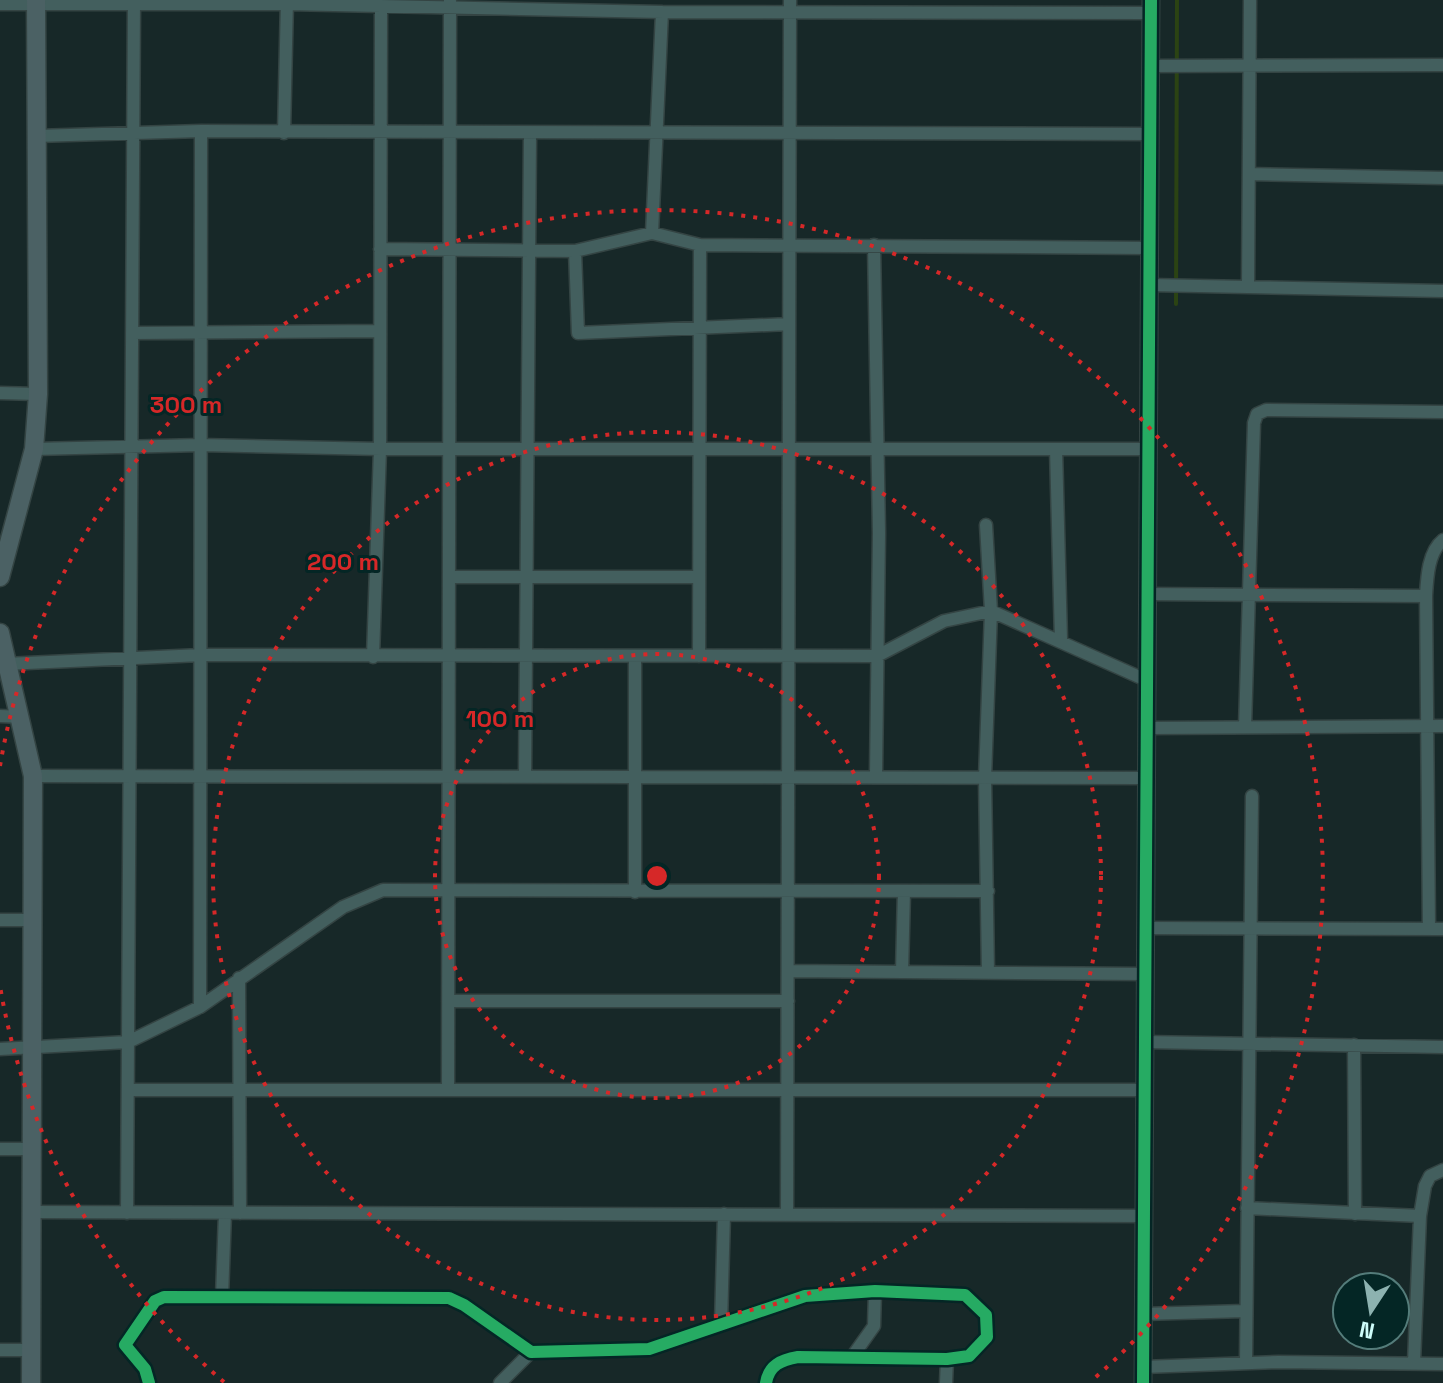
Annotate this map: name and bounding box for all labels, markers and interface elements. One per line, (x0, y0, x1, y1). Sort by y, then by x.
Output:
text: 300 m (150, 389, 222, 420)
text: 200 m (307, 546, 379, 577)
text: 100 m (466, 703, 534, 734)
centre of rings (643, 862, 671, 890)
north arrow (1331, 1271, 1411, 1351)
text: N (1357, 1315, 1377, 1346)

